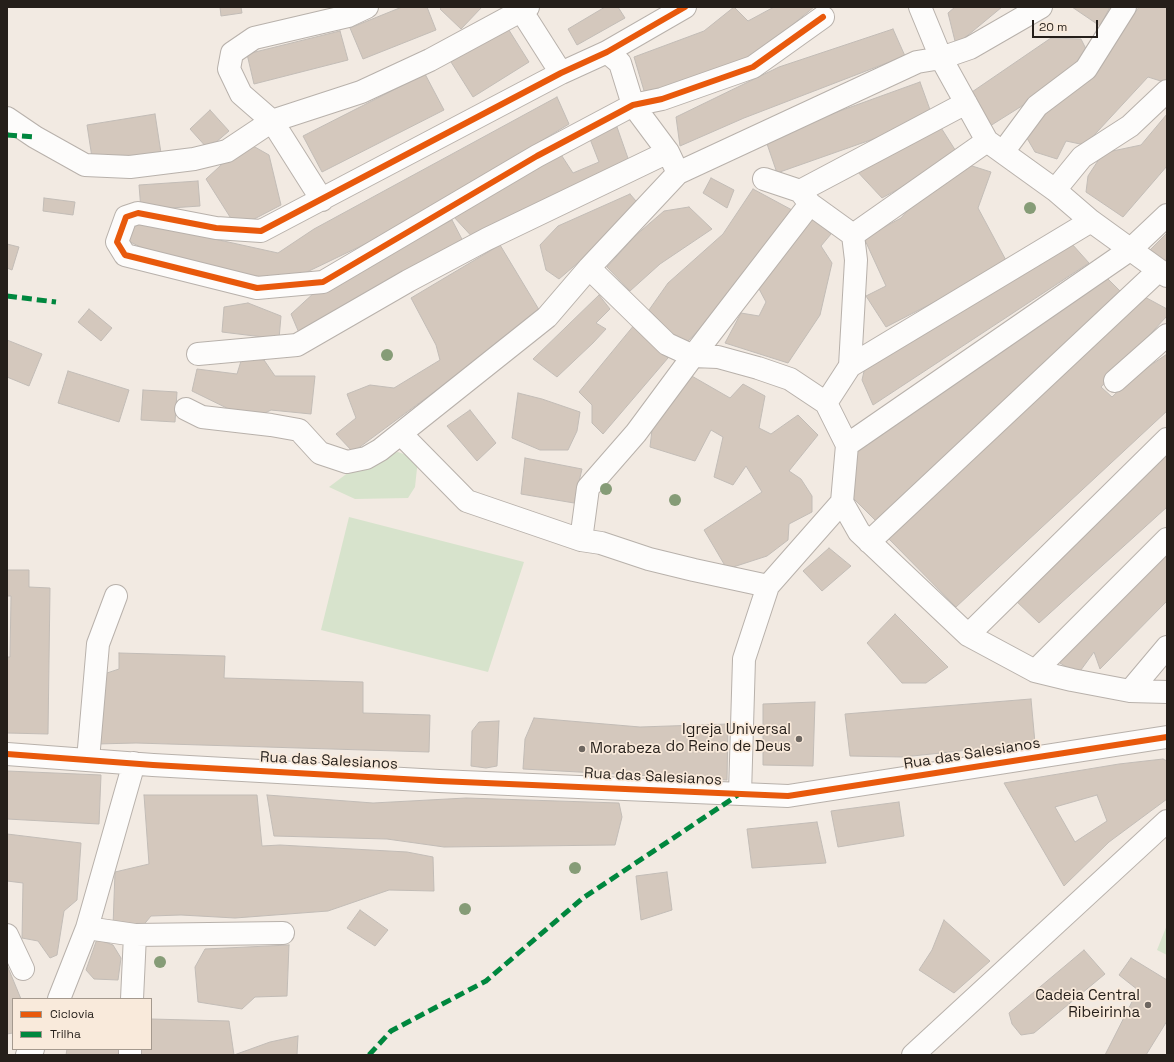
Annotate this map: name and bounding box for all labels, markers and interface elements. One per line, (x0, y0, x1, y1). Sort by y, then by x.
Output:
scale bar (1034, 12, 1100, 38)
text: 20 m (1039, 19, 1067, 35)
place label: Igreja Universal do Reino de Deus (666, 721, 791, 756)
marker: Igreja Universal do Reino de Deus (794, 734, 804, 744)
street label: Rua das Salesianos (902, 734, 1042, 774)
place label: Morabeza (590, 740, 661, 758)
marker: Morabeza (577, 744, 587, 754)
street label: Rua das Salesianos (260, 748, 398, 774)
street label: Rua das Salesianos (584, 764, 722, 790)
place label: Cadeia Central Ribeirinha (1035, 987, 1140, 1022)
legend (12, 998, 152, 1050)
marker: Cadeia Central Ribeirinha (1143, 1000, 1153, 1010)
text: Ciclovia (50, 1006, 94, 1022)
text: Trilha (50, 1026, 81, 1042)

